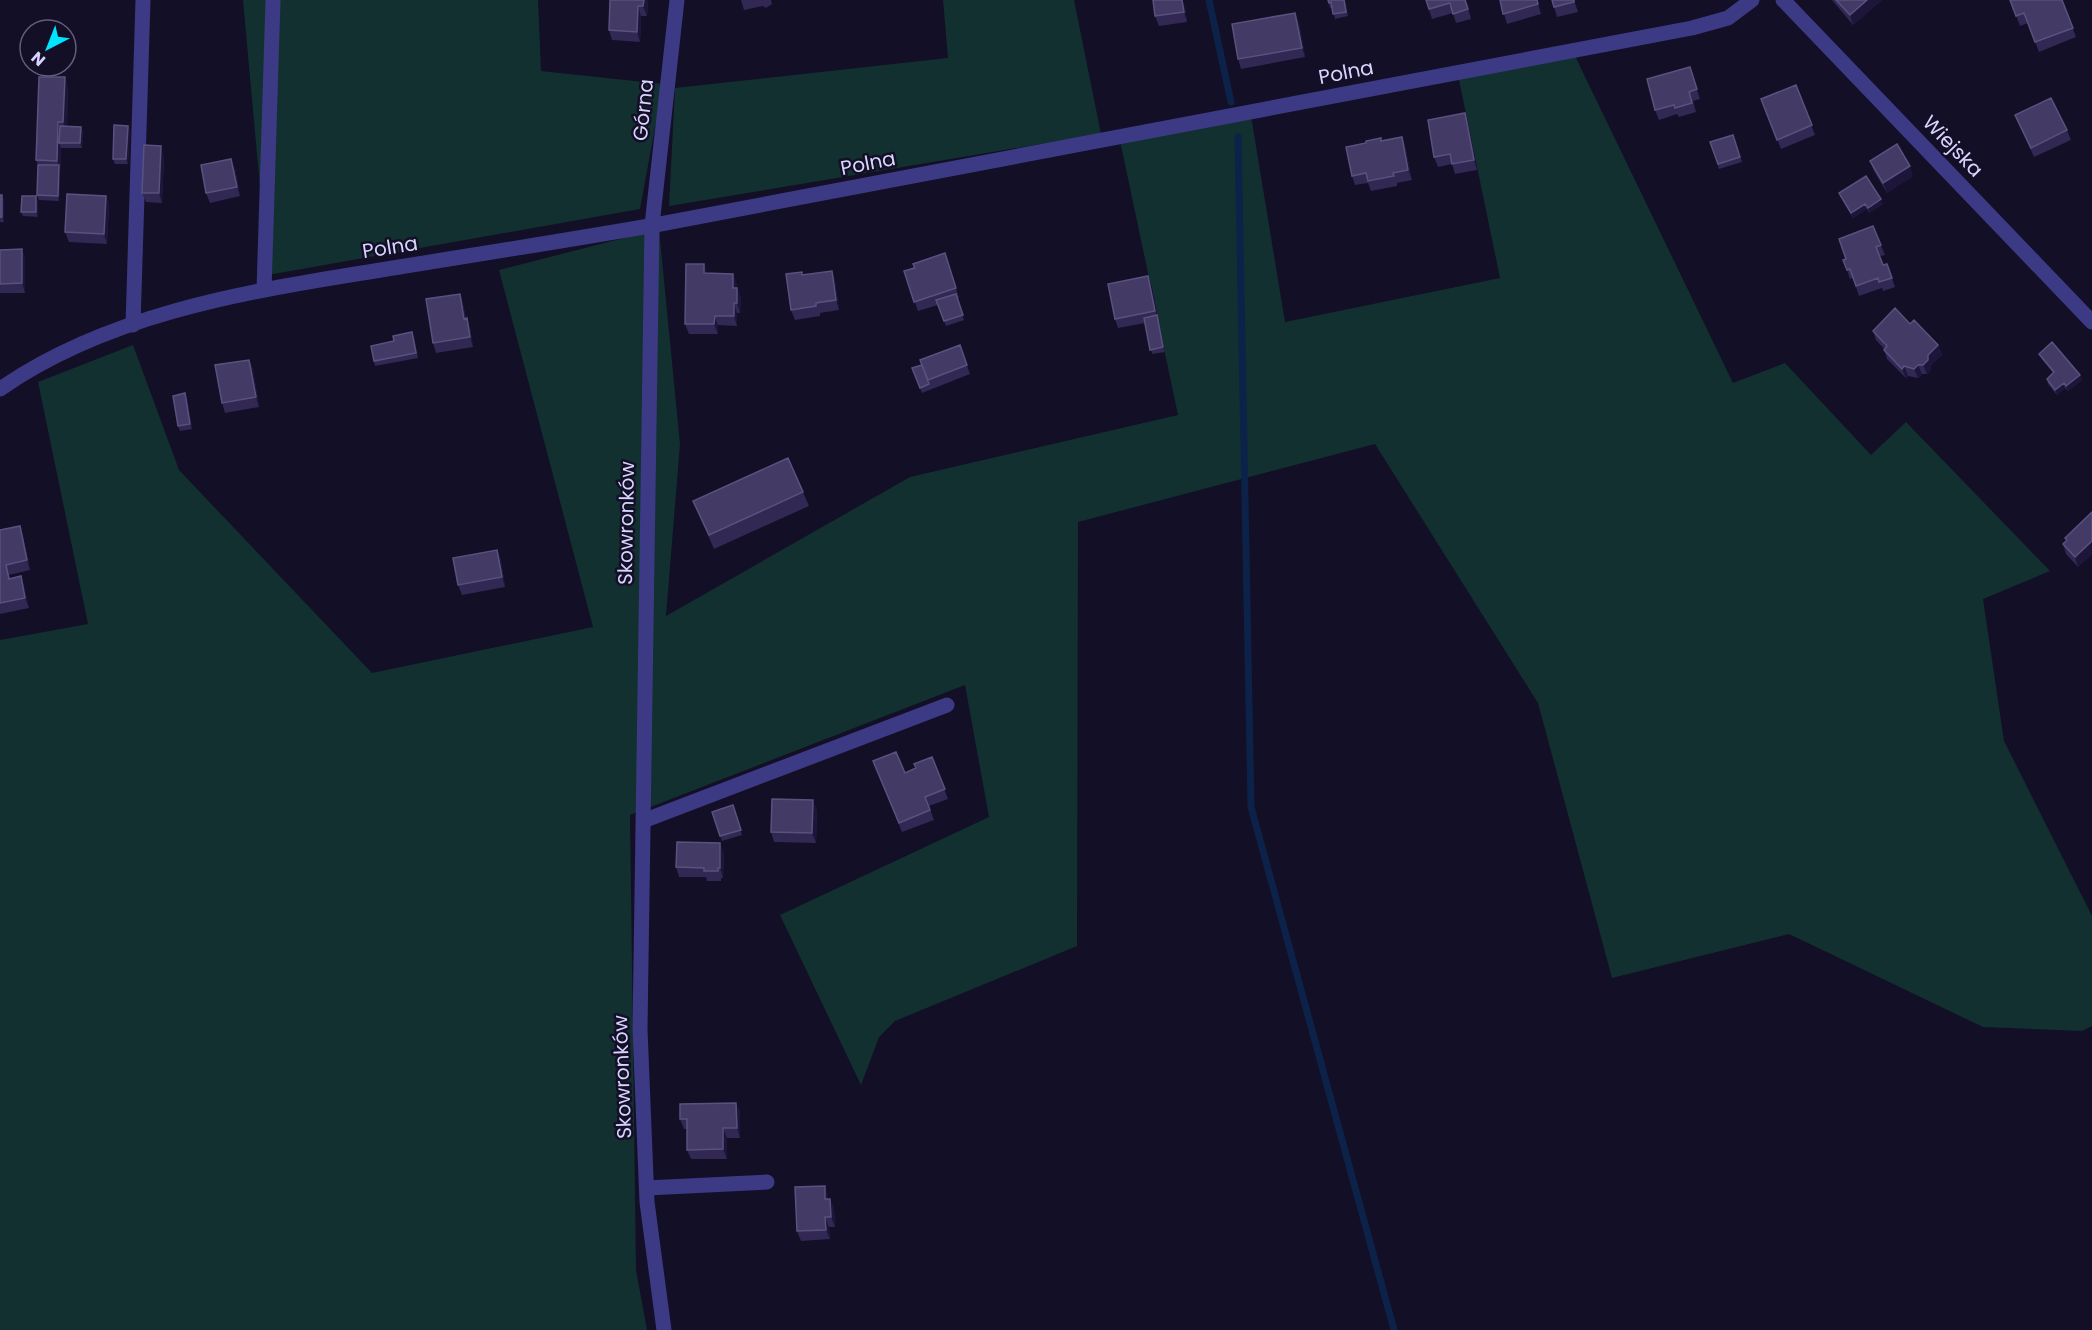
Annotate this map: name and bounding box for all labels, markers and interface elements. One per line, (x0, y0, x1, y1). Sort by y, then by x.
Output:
north arrow (18, 18, 78, 78)
text: N (26, 46, 50, 71)
street label: Polna (1316, 53, 1376, 91)
street label: Górna (626, 78, 660, 142)
street label: Wiejska (1917, 109, 1989, 183)
street label: Polna (838, 144, 898, 182)
street label: Polna (360, 229, 420, 265)
street label: Skowronków (611, 460, 641, 585)
street label: Skowronków (606, 1014, 638, 1139)

